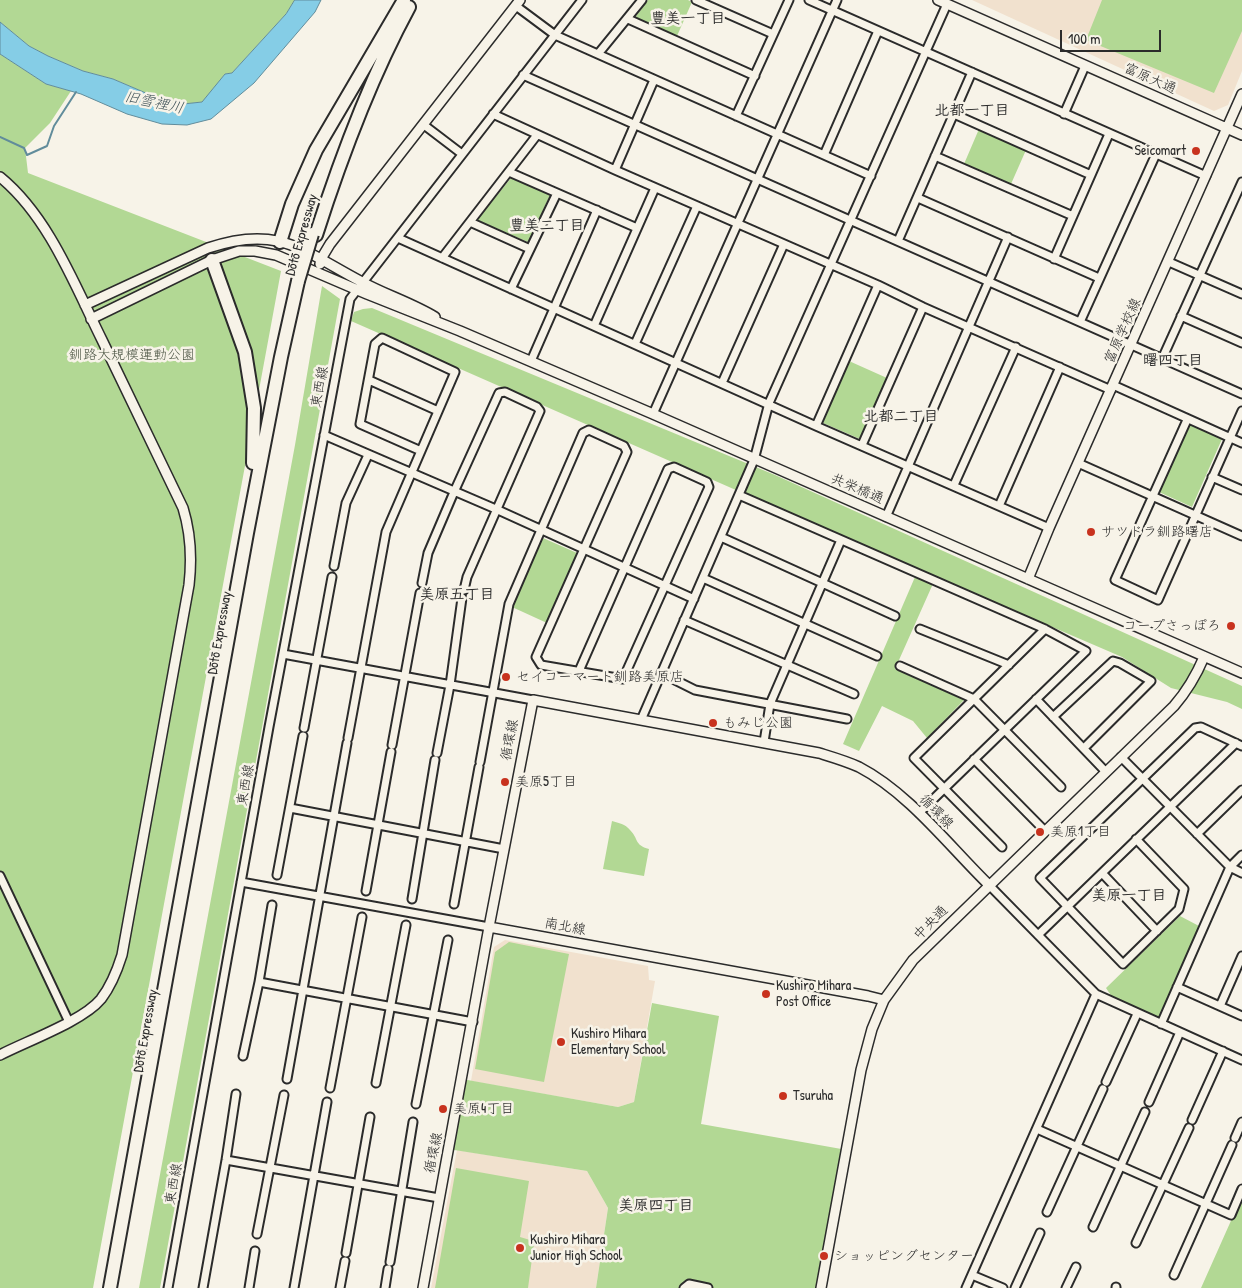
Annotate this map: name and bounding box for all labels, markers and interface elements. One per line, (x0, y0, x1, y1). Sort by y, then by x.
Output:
district label: 豊美一丁目 (651, 10, 725, 28)
scale bar (1062, 20, 1163, 52)
text: 100 m (1068, 28, 1101, 49)
street label: 富原大通 (1121, 60, 1179, 98)
water label: 旧雪裡川 (123, 88, 185, 118)
district label: 北都一丁目 (935, 102, 1009, 120)
place label: Seicomart (1135, 143, 1186, 159)
marker: Seicomart (1190, 145, 1202, 157)
street label: Dōtō Expressway (282, 192, 322, 278)
district label: 豊美二丁目 (510, 217, 584, 235)
street label: 富原学校線 (1101, 296, 1145, 366)
park label: 釧路大規模運動公園 (69, 347, 195, 363)
district label: 曙四丁目 (1143, 352, 1203, 370)
street label: 東西線 (308, 365, 332, 409)
district label: 北都二丁目 (864, 408, 938, 426)
street label: 共栄橋通 (828, 470, 886, 508)
place label: サツドラ釧路曙店 (1101, 524, 1213, 540)
marker: サツドラ釧路曙店 (1085, 526, 1097, 538)
district label: 美原五丁目 (420, 586, 494, 604)
street label: Dōtō Expressway (204, 590, 236, 676)
place label: コープさっぽろ (1123, 618, 1221, 634)
marker: コープさっぽろ (1225, 620, 1237, 632)
place label: セイコーマート釧路美原店 (516, 669, 684, 685)
marker: セイコーマート釧路美原店 (500, 671, 512, 683)
place label: もみじ公園 (723, 715, 793, 731)
marker: もみじ公園 (707, 717, 719, 729)
street label: 循環線 (498, 718, 522, 762)
street label: 東西線 (234, 763, 258, 807)
place label: 美原5丁目 (515, 774, 577, 790)
marker: 美原5丁目 (499, 776, 511, 788)
street label: 循環線 (915, 791, 957, 833)
place label: 美原1丁目 (1050, 824, 1111, 840)
marker: 美原1丁目 (1034, 826, 1046, 838)
district label: 美原一丁目 (1092, 887, 1166, 905)
street label: 中央通 (910, 902, 952, 944)
street label: 南北線 (543, 915, 587, 939)
place label: Kushiro Mihara Post Office (776, 978, 851, 1010)
street label: Dōtō Expressway (130, 988, 162, 1074)
marker: Kushiro Mihara Post Office (760, 988, 772, 1000)
place label: Kushiro Mihara Elementary School (571, 1026, 665, 1058)
marker: Kushiro Mihara Elementary School (555, 1036, 567, 1048)
place label: Tsuruha (793, 1088, 833, 1104)
marker: Tsuruha (777, 1090, 789, 1102)
place label: 美原4丁目 (453, 1101, 514, 1117)
marker: 美原4丁目 (437, 1103, 449, 1115)
street label: 循環線 (421, 1131, 447, 1175)
street label: 東西線 (162, 1162, 186, 1206)
district label: 美原四丁目 (619, 1197, 693, 1215)
place label: Kushiro Mihara Junior High School (530, 1232, 622, 1264)
marker: Kushiro Mihara Junior High School (514, 1242, 526, 1254)
place label: ショッピングセンター (834, 1248, 974, 1264)
marker: ショッピングセンター (818, 1250, 830, 1262)

